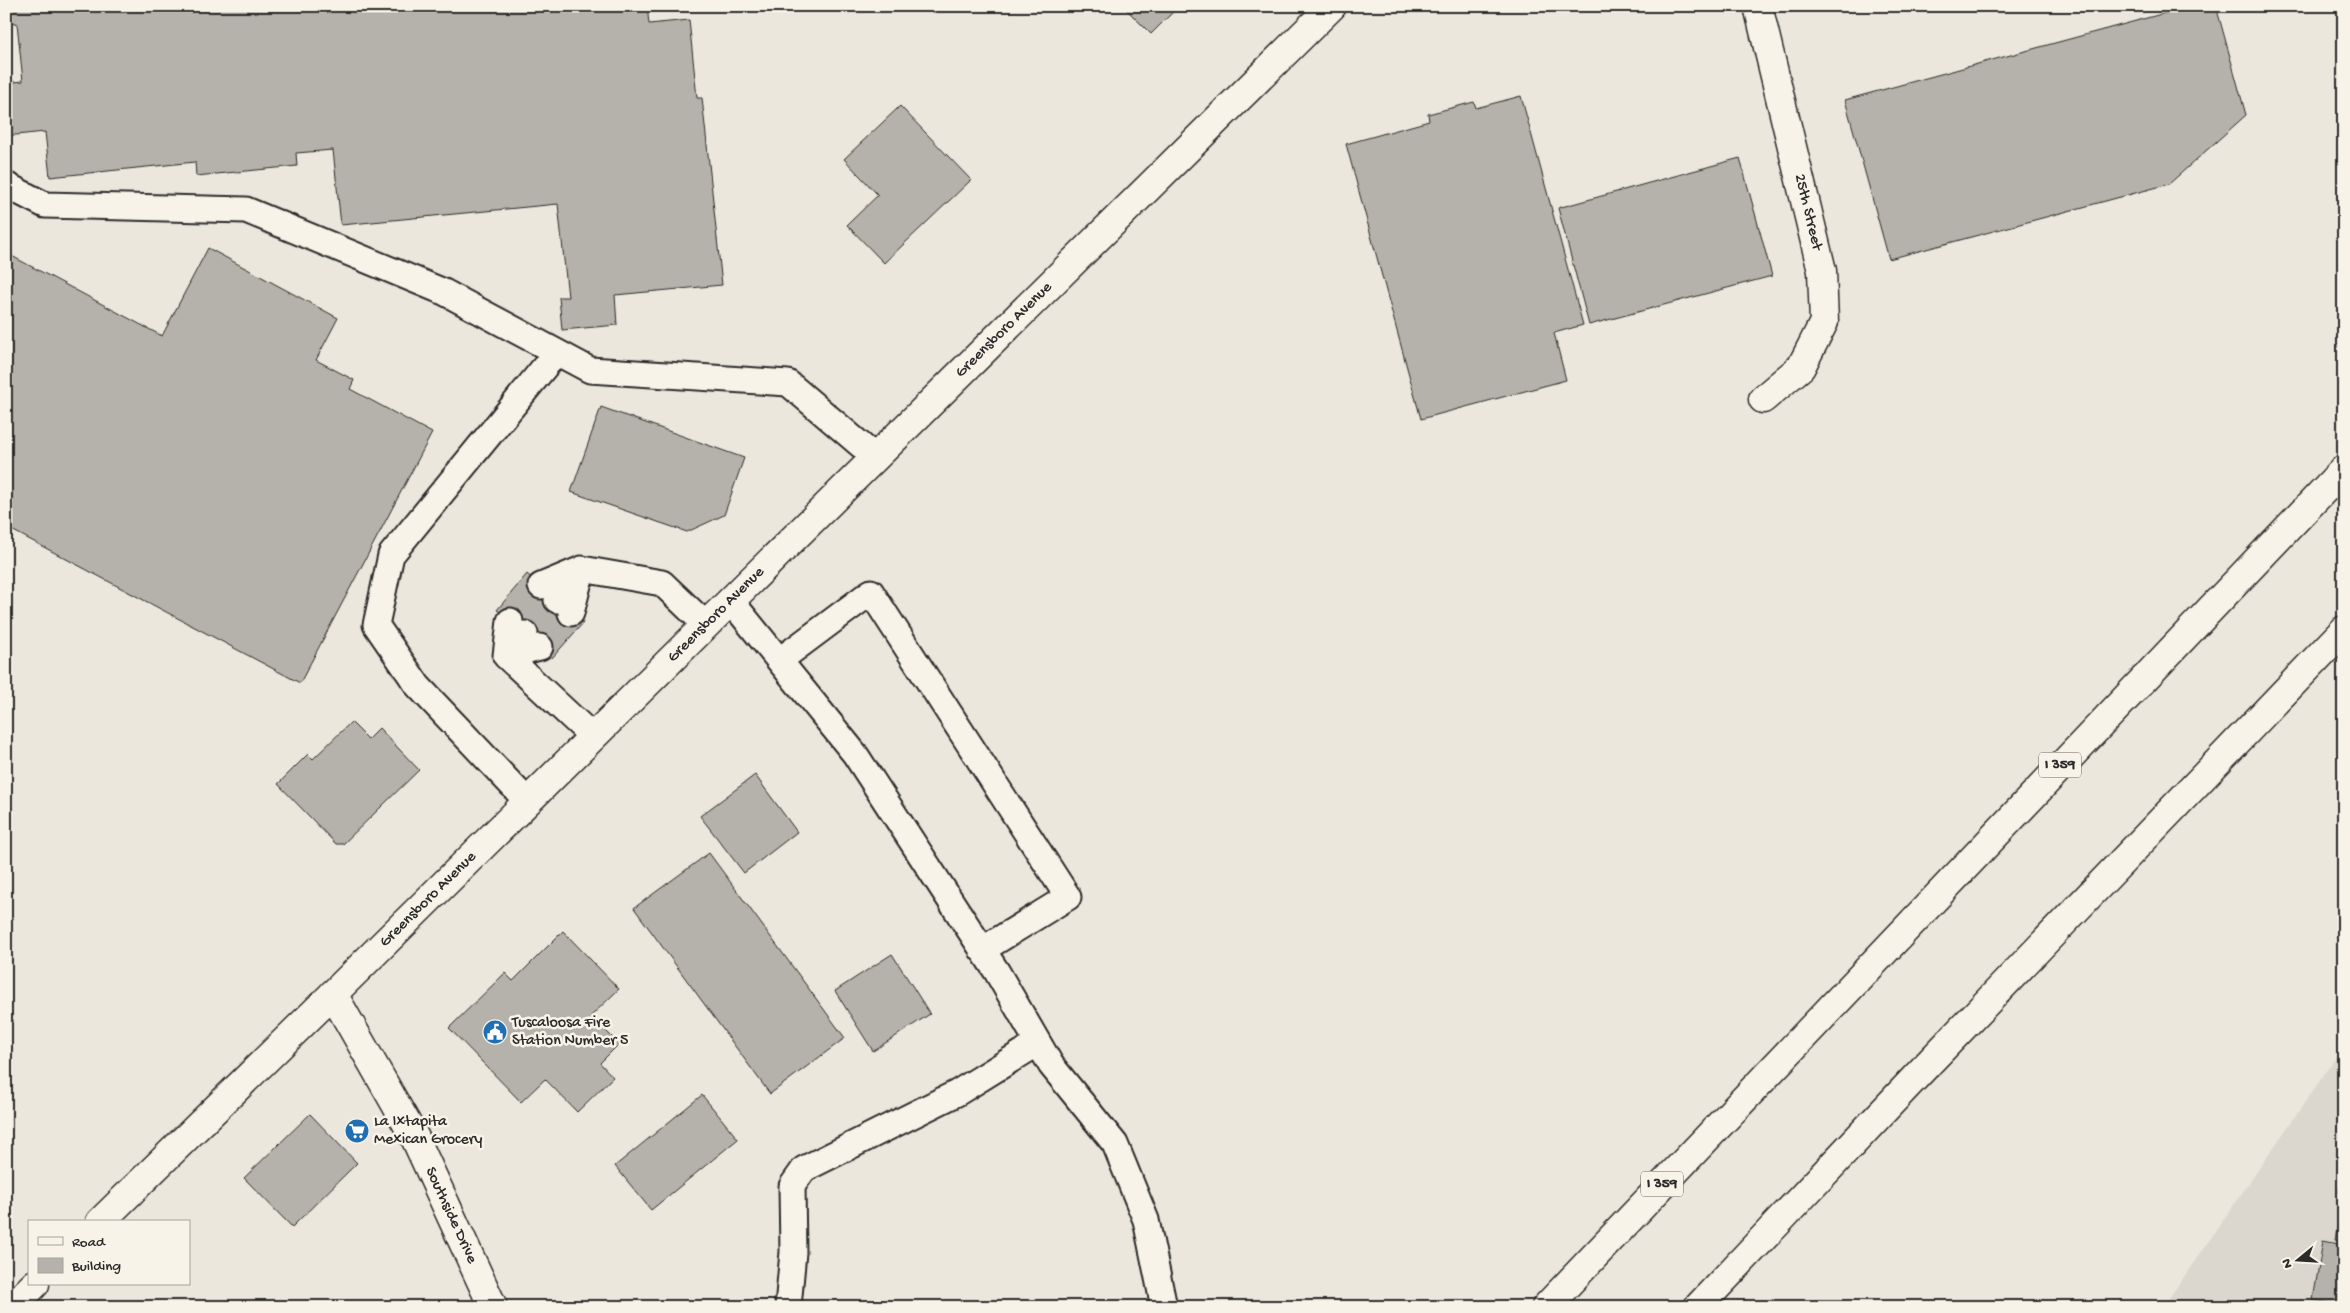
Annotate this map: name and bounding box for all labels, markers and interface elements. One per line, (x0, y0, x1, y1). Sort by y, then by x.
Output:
street label: 25th Street (1789, 172, 1826, 254)
street label: Greensboro Avenue (952, 278, 1057, 382)
street label: Greensboro Avenue (664, 563, 769, 667)
road number: I 359 (2039, 752, 2081, 778)
street label: Greensboro Avenue (376, 847, 481, 952)
place label: Tuscaloosa Fire Station Number 5 (511, 1014, 628, 1051)
public building icon: Tuscaloosa Fire Station Number 5 (482, 1019, 508, 1045)
place label: La Ixtapita Mexican Grocery (374, 1113, 482, 1150)
supermarket icon: La Ixtapita Mexican Grocery (344, 1118, 370, 1144)
street label: Southside Drive (420, 1164, 481, 1267)
road number: I 359 (1641, 1172, 1683, 1196)
legend (28, 1220, 190, 1286)
text: Road (72, 1234, 106, 1252)
north arrow (2272, 1236, 2322, 1286)
text: N (2279, 1256, 2298, 1270)
text: Building (71, 1258, 121, 1276)

